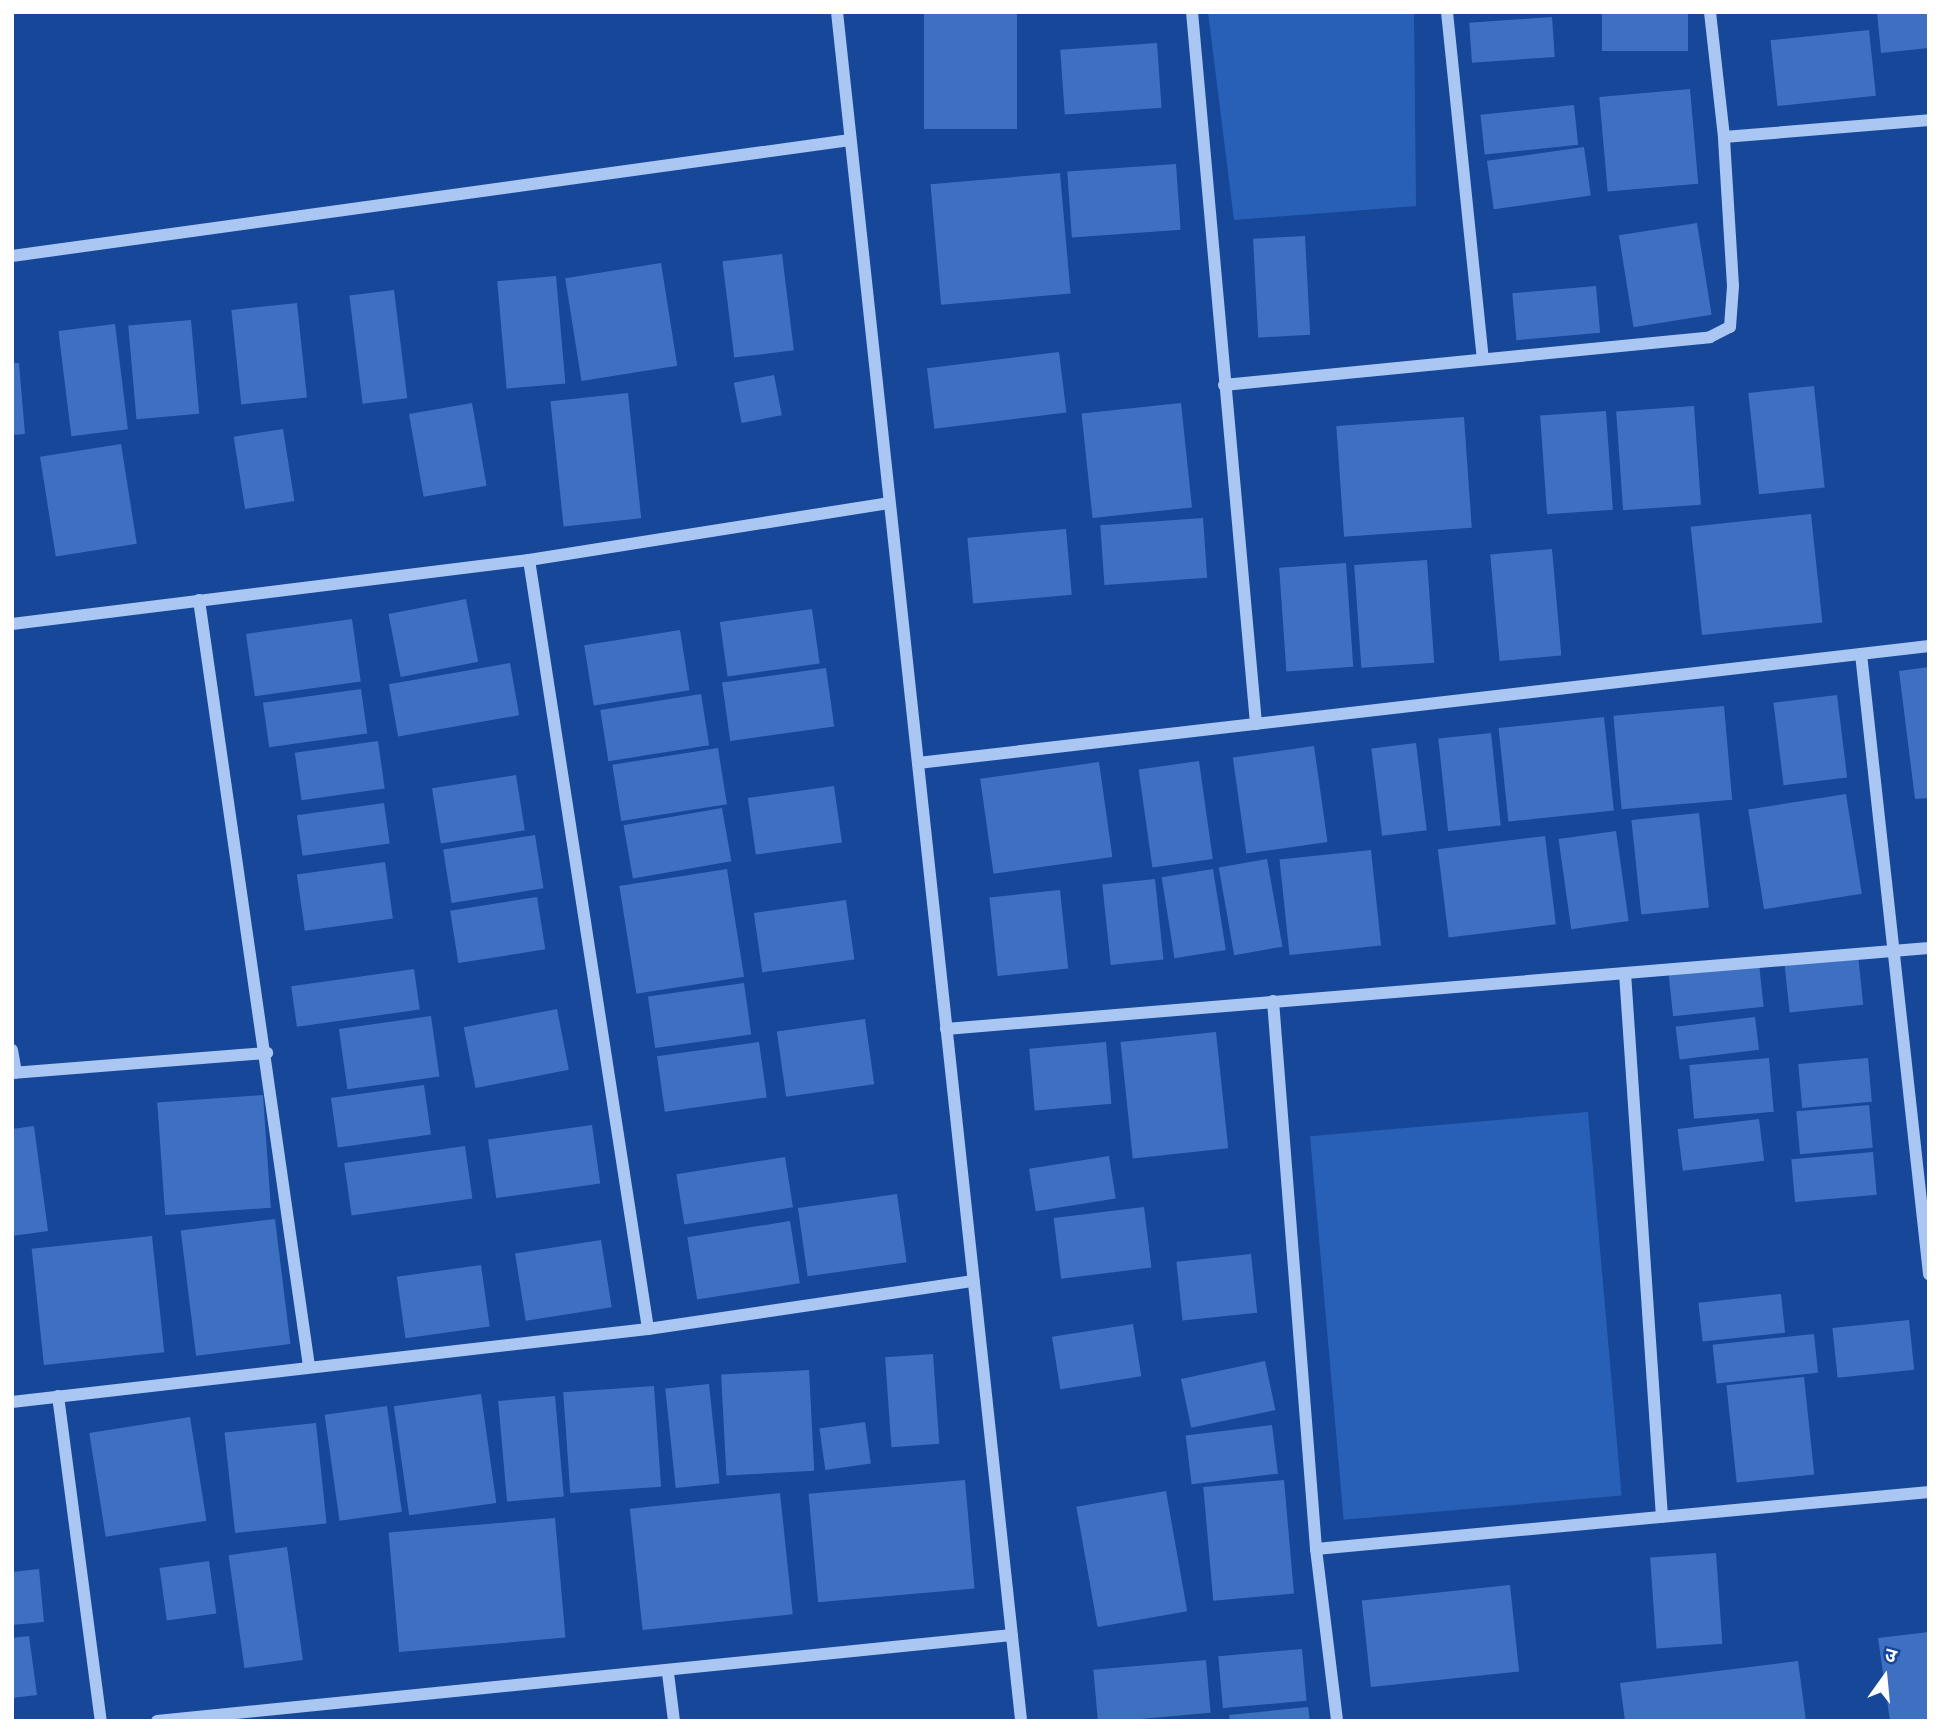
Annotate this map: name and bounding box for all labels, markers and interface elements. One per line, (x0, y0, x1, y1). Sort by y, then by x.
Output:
north arrow (1850, 1642, 1920, 1712)
text: उ (1882, 1644, 1899, 1669)

